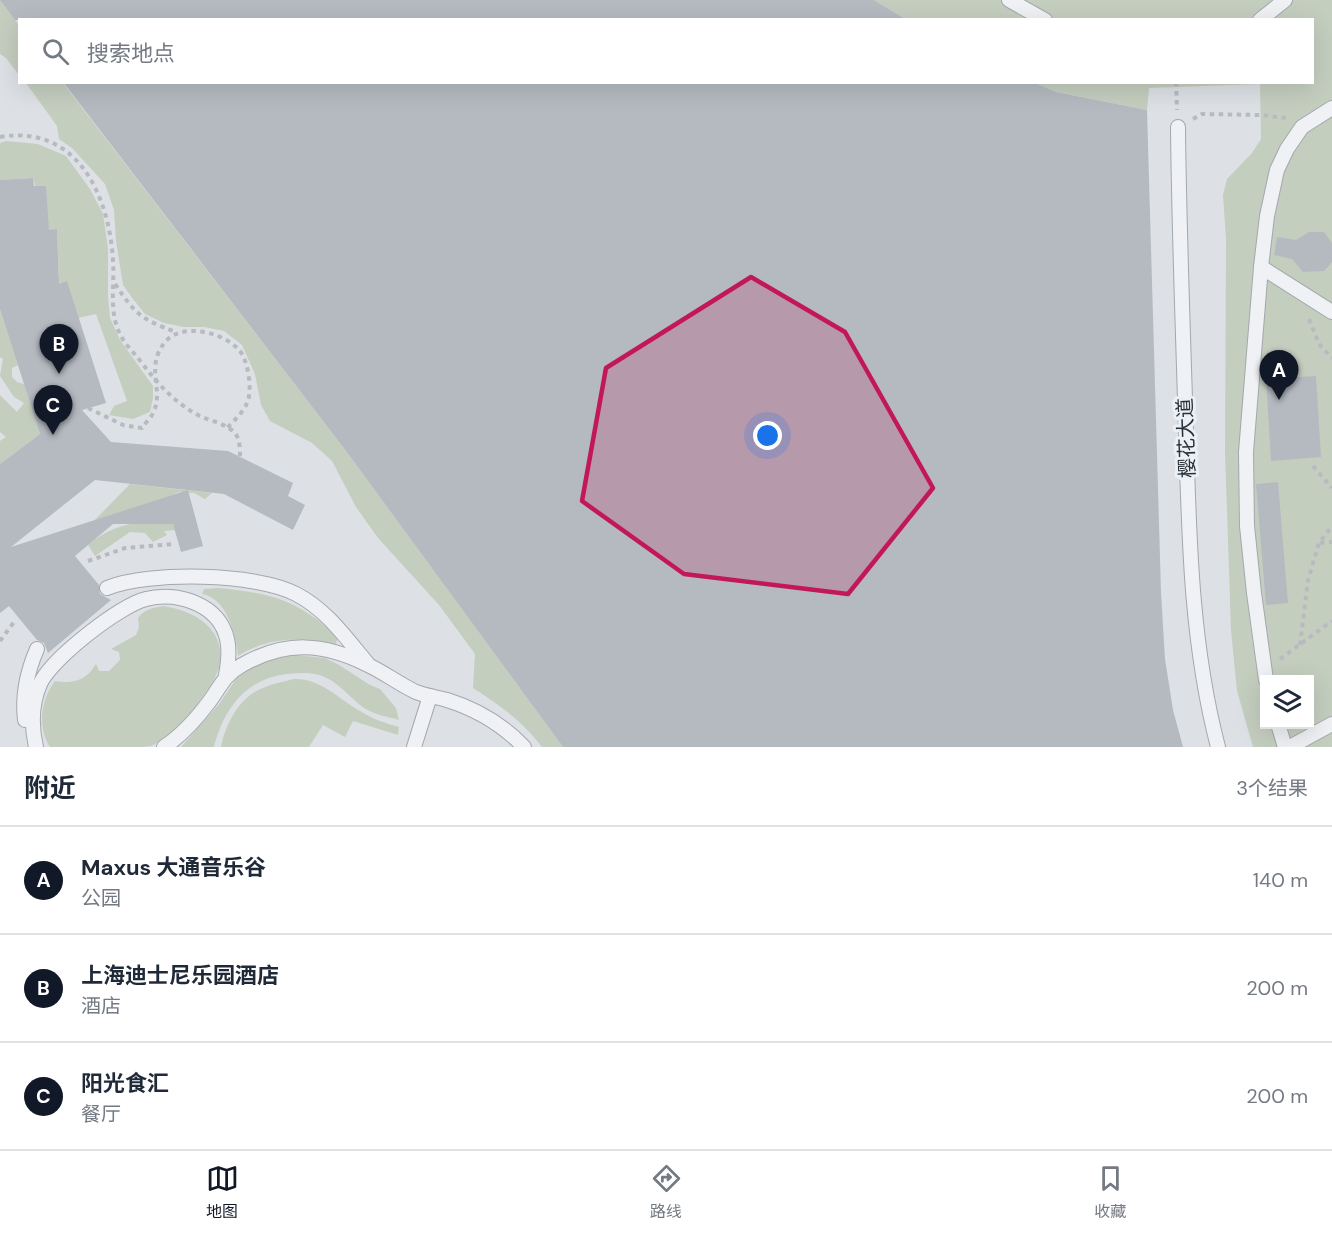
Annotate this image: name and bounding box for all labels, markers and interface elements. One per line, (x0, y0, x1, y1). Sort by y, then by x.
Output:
search box (18, 18, 1314, 84)
icon: search (39, 35, 72, 68)
text: 搜索地点 (87, 39, 175, 68)
pin: B (40, 324, 78, 374)
pin: A (1260, 350, 1298, 400)
pin: C (34, 386, 72, 435)
street label: 樱花大道 (1172, 398, 1200, 478)
your location (753, 421, 782, 450)
map controls (1260, 675, 1314, 729)
button: layers (1260, 675, 1314, 729)
text: 附近 (24, 771, 76, 805)
text: 3个结果 (1236, 775, 1308, 801)
text: Maxus 大通音乐谷 (81, 853, 266, 882)
text: A (36, 867, 51, 893)
text: 140 m (1253, 867, 1308, 893)
text: 公园 (81, 885, 121, 911)
text: 上海迪士尼乐园酒店 (81, 961, 279, 990)
text: B (37, 975, 50, 1001)
text: 200 m (1246, 975, 1308, 1001)
text: 酒店 (81, 993, 121, 1019)
text: 阳光食汇 (81, 1069, 169, 1098)
text: C (36, 1083, 51, 1109)
text: 200 m (1246, 1083, 1308, 1109)
text: 餐厅 (81, 1101, 121, 1127)
tab: 地图 (206, 1162, 239, 1222)
tab: 路线 (650, 1162, 683, 1222)
tab: 收藏 (1094, 1162, 1127, 1222)

